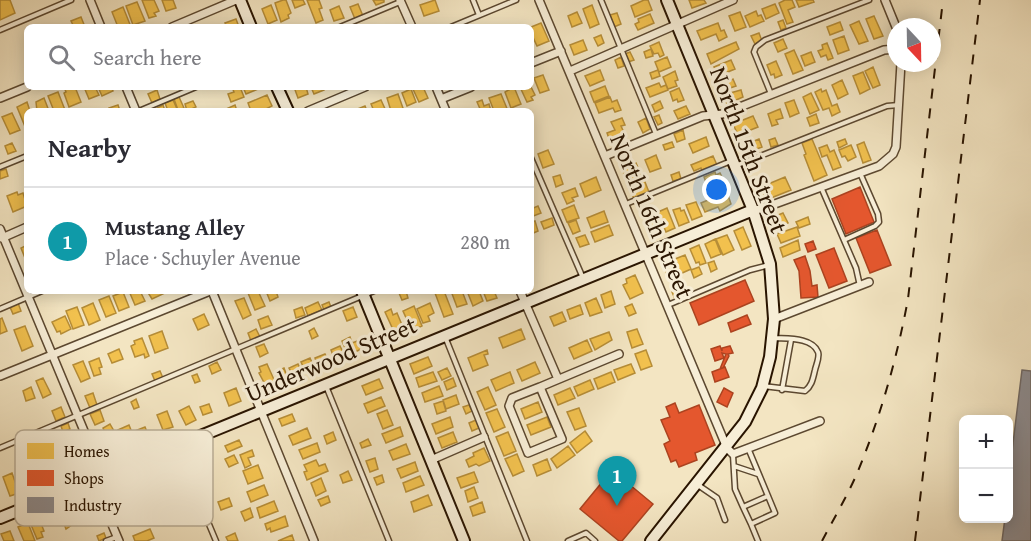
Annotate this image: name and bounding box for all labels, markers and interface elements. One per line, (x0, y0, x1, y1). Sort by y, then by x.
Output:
north arrow (887, 18, 941, 72)
search box (24, 24, 534, 90)
icon: search (45, 41, 78, 74)
text: Search here (93, 41, 202, 73)
street label: North 15th Street (701, 62, 797, 239)
text: Nearby (48, 128, 131, 167)
street label: North 16th Street (601, 128, 703, 304)
your location (702, 175, 731, 204)
text: Mustang Alley (105, 211, 245, 243)
text: 1 (62, 227, 73, 256)
text: 280 m (460, 227, 510, 256)
text: Place · Schuyler Avenue (105, 243, 301, 272)
street label: Underwood Street (240, 307, 423, 411)
map controls (959, 415, 1013, 523)
button: + (959, 415, 1013, 469)
legend (15, 430, 213, 526)
text: Homes (64, 439, 110, 463)
pin: 1 (598, 456, 636, 506)
text: Shops (64, 466, 104, 490)
button: − (959, 469, 1013, 523)
text: Industry (64, 493, 122, 517)

